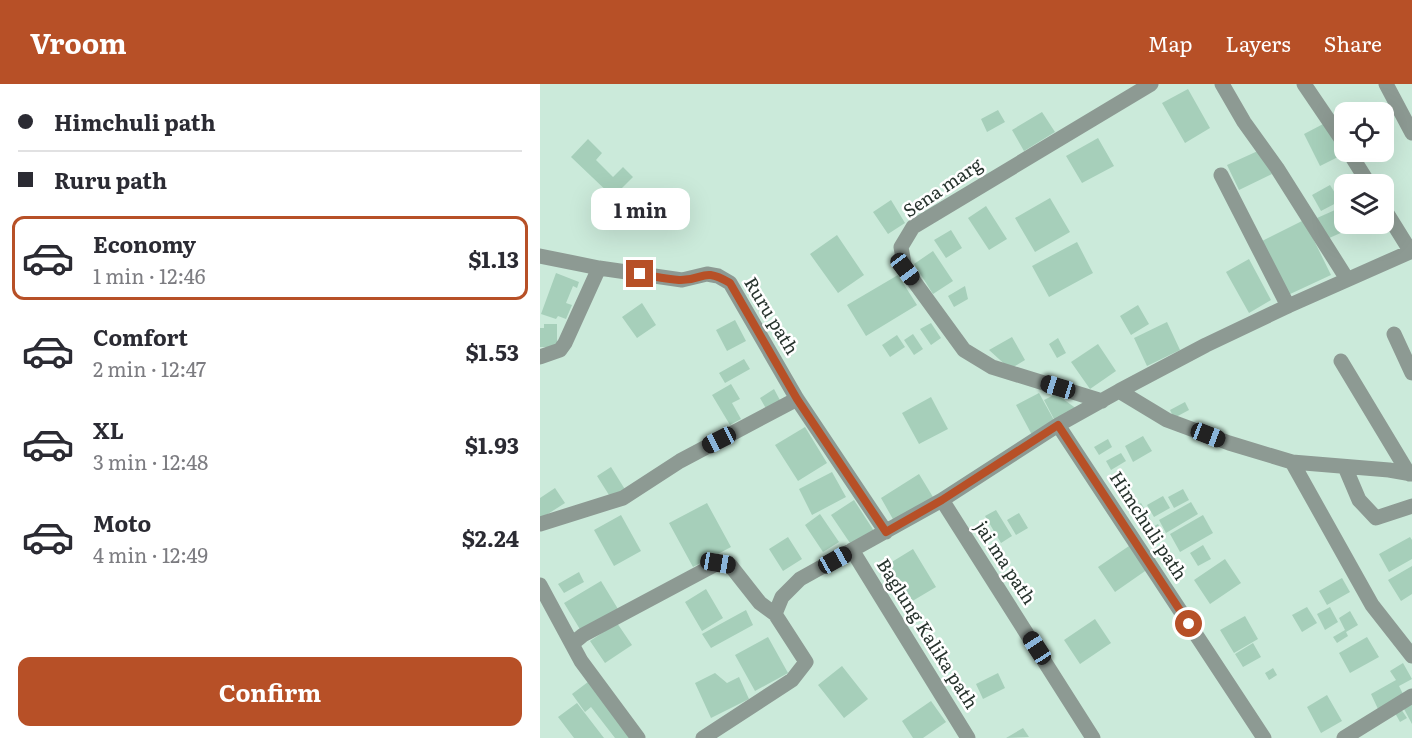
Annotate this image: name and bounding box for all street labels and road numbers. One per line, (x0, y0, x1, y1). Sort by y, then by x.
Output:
street label: Sena marg (897, 150, 988, 223)
street label: Ruru path (738, 271, 806, 359)
street label: Himchuli path (1104, 465, 1195, 585)
street label: jai ma path (969, 515, 1043, 609)
street label: Baglung Kalika path (871, 553, 986, 714)

